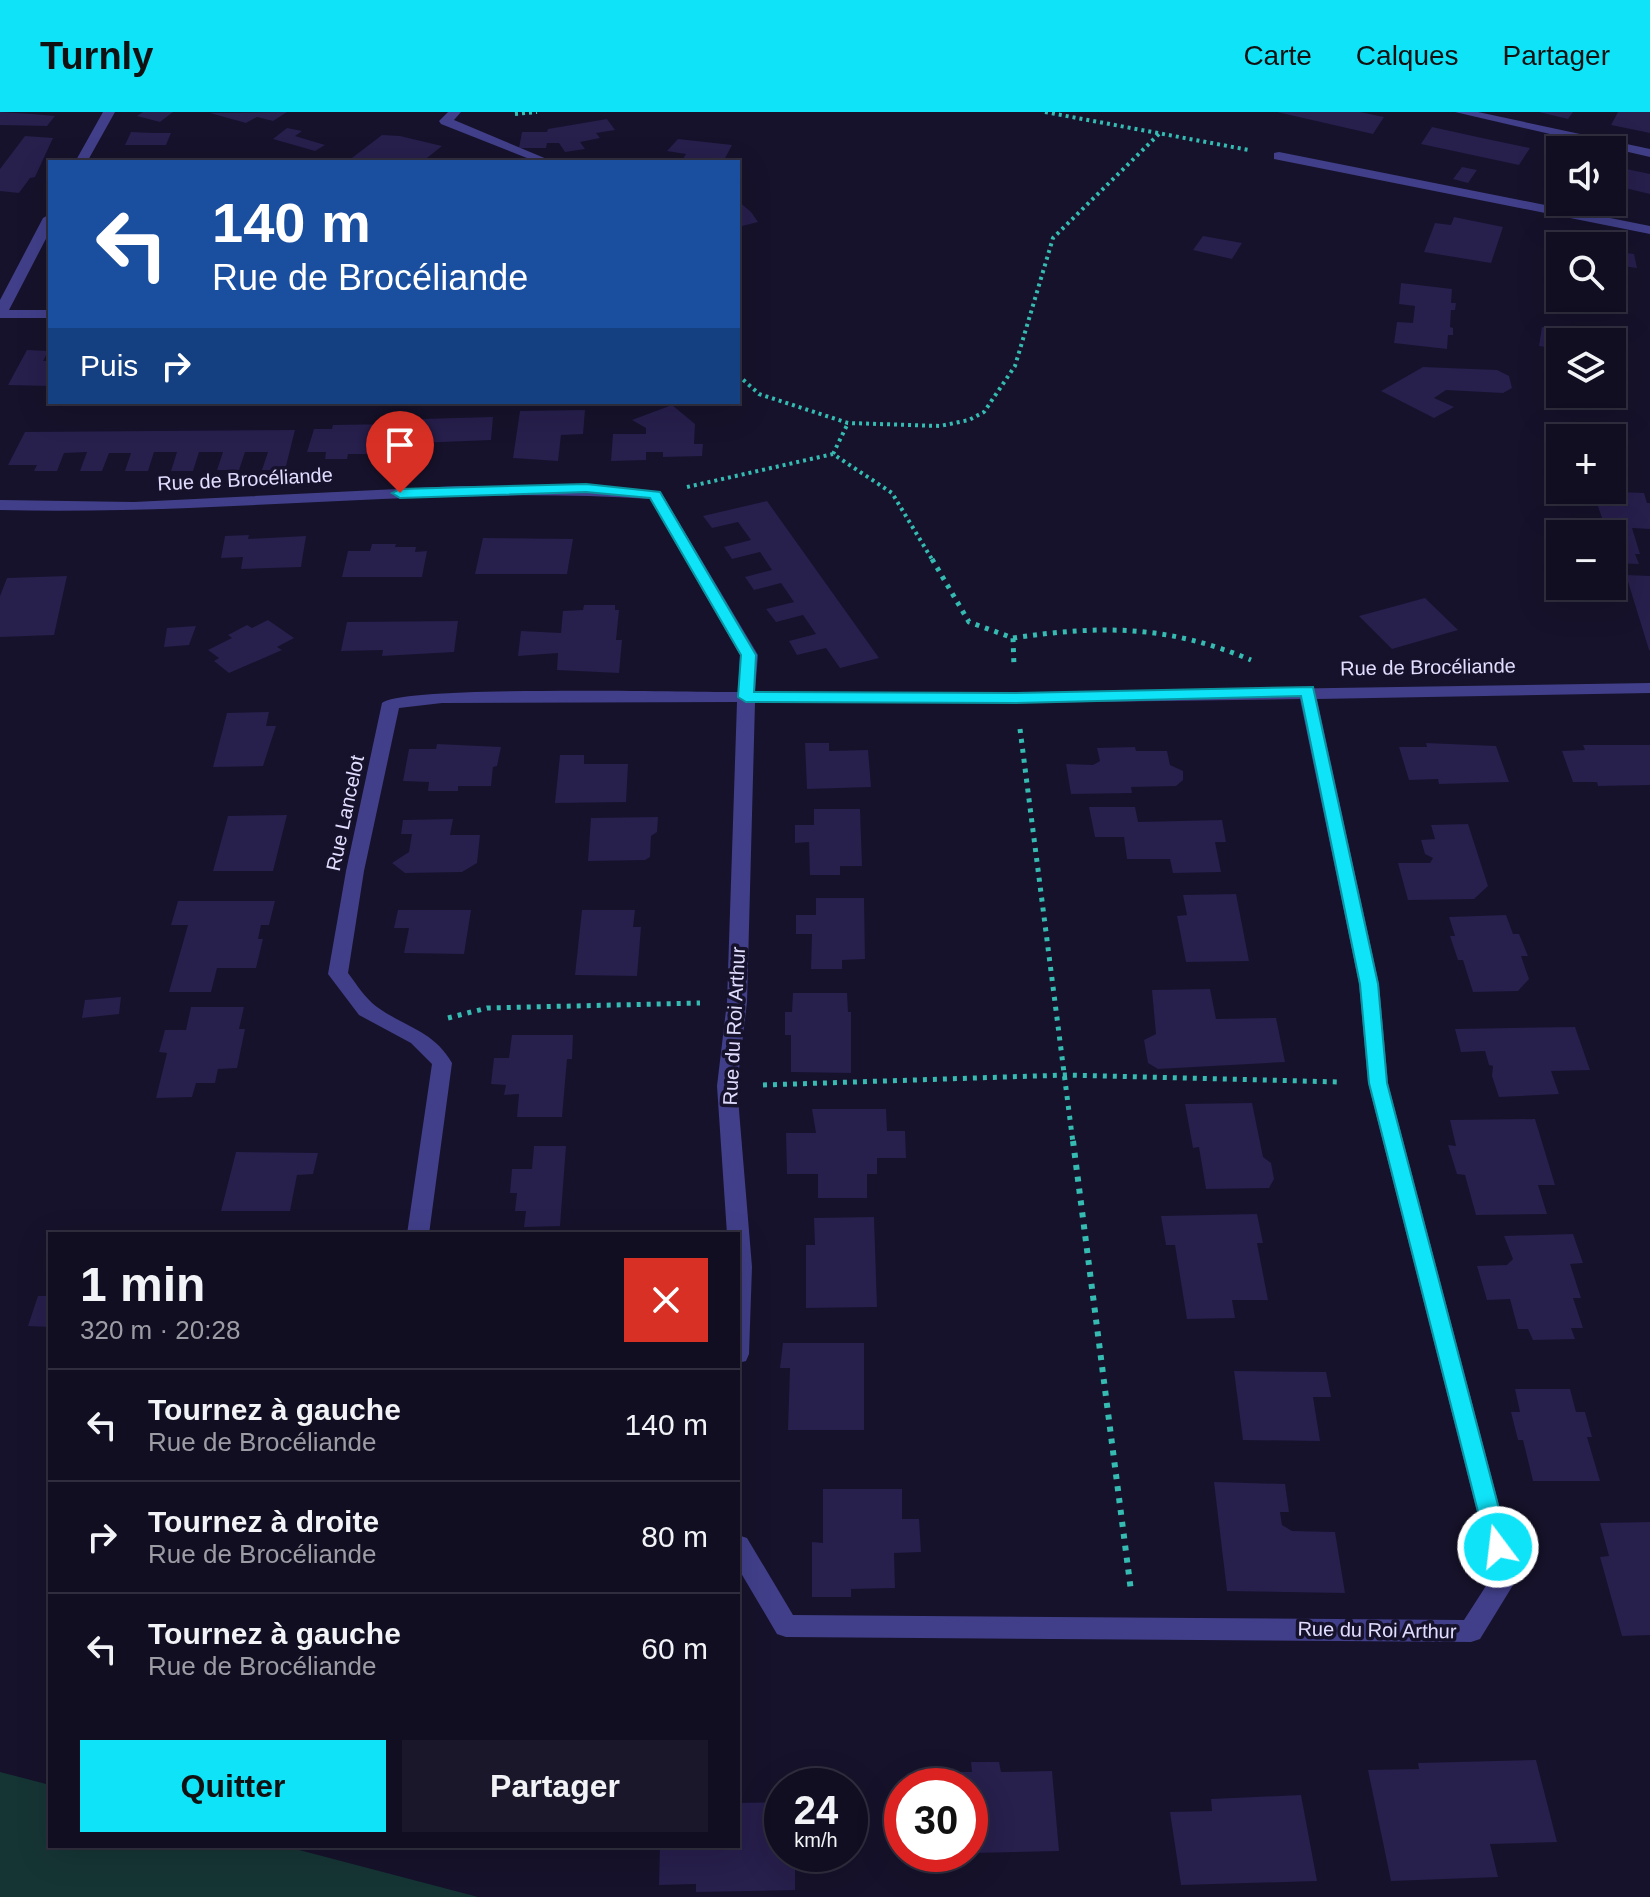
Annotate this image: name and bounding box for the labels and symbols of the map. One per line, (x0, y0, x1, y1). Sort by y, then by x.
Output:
pin (366, 411, 434, 493)
street label: Rue de Brocéliande (157, 463, 333, 495)
street label: Rue de Brocéliande (1340, 654, 1516, 680)
street label: Rue Lancelot (322, 753, 368, 873)
street label: Rue du Roi Arthur (719, 946, 749, 1106)
position arrow (1456, 1505, 1540, 1589)
street label: Rue du Roi Arthur (1297, 1618, 1457, 1642)
speed limit sign: 30 (884, 1768, 988, 1872)

